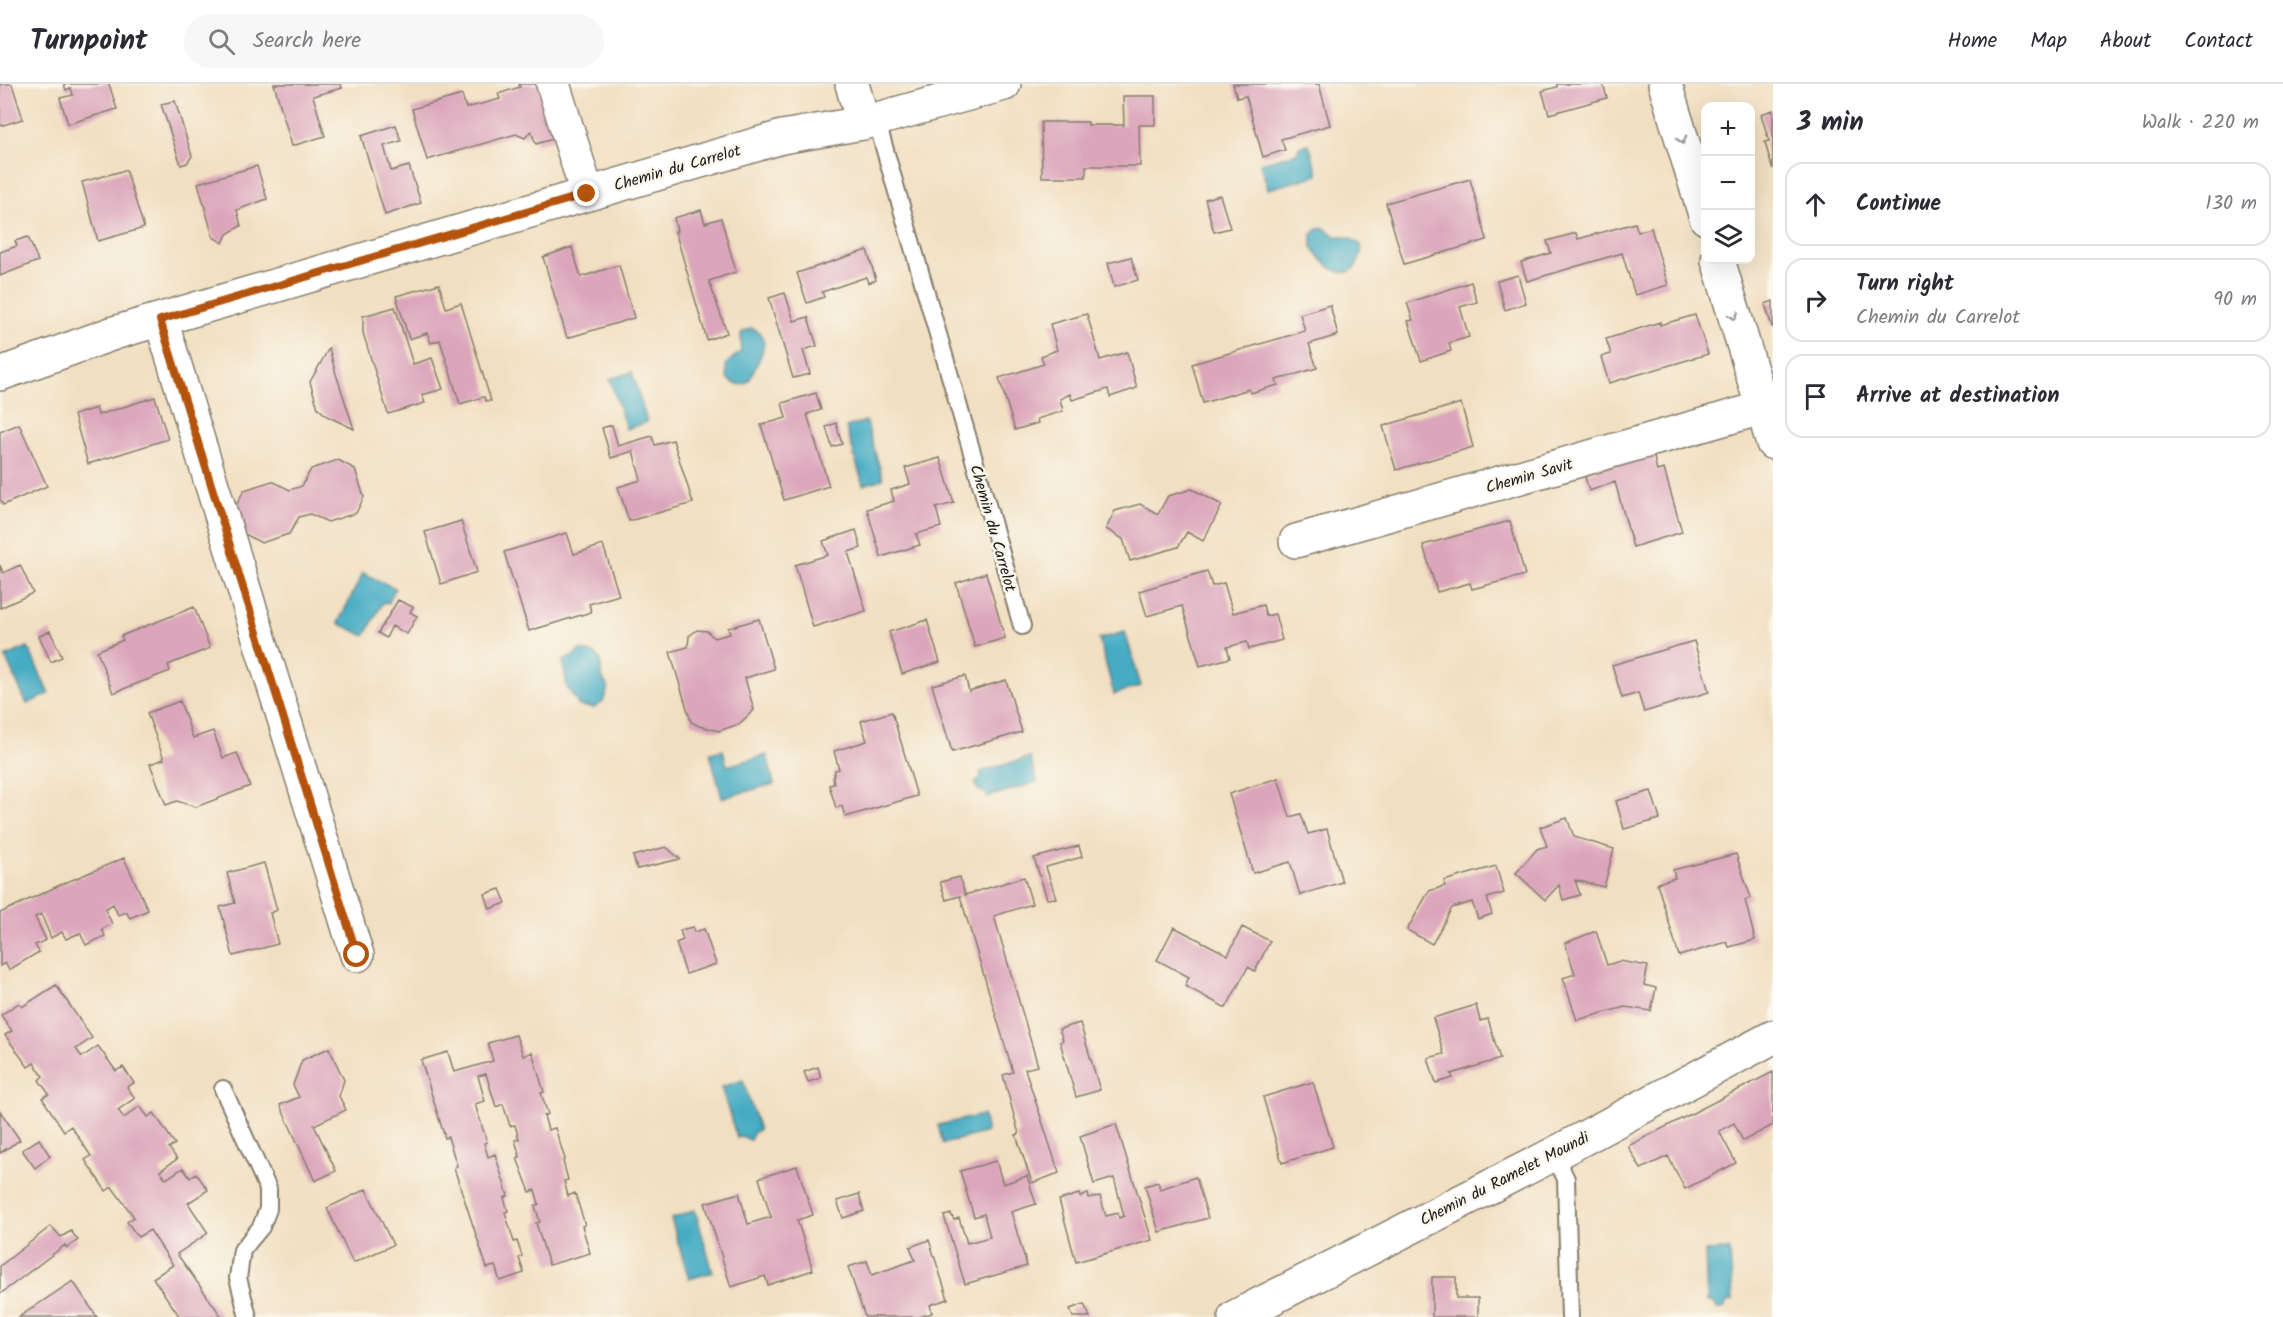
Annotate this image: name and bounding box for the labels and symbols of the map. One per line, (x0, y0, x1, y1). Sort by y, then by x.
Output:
one-way arrow (1675, 134, 1687, 145)
street label: Chemin du Carrelot (611, 138, 745, 199)
route end (573, 180, 599, 206)
one-way arrow (1727, 310, 1739, 321)
street label: Chemin Savit (1483, 452, 1577, 501)
street label: Chemin du Carrelot (962, 462, 1023, 596)
route start (343, 941, 369, 967)
street label: Chemin du Ramelet Moundi (1416, 1125, 1595, 1233)

